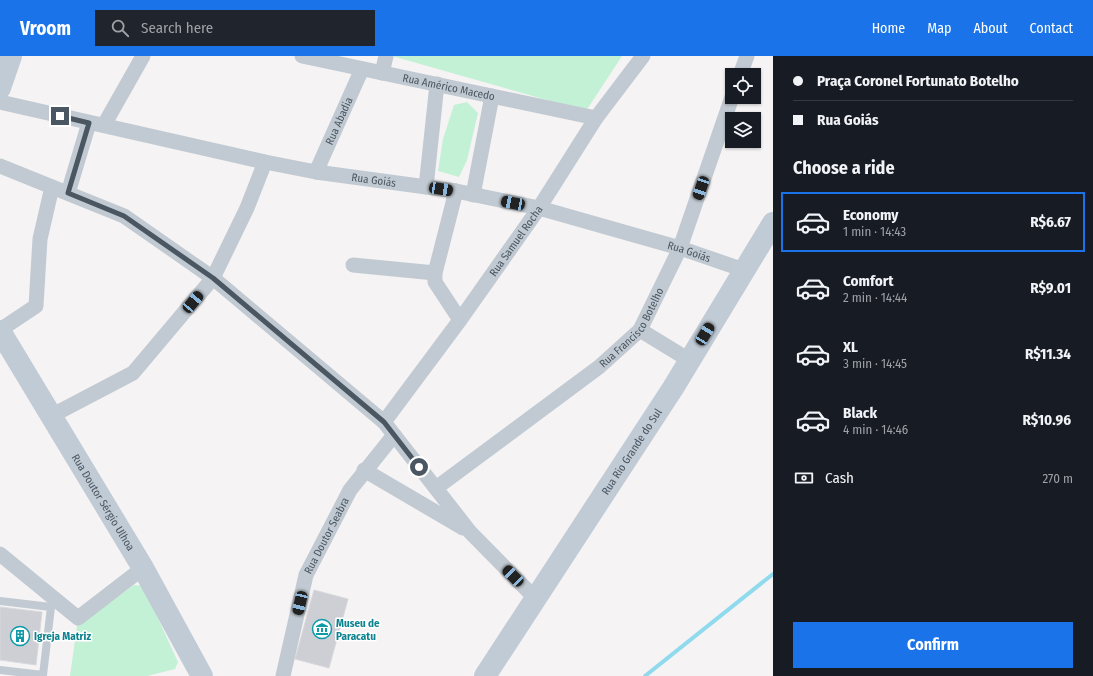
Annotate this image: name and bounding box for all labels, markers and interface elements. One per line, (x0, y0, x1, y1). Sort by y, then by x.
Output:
search box (95, 10, 375, 46)
text: Vroom (20, 17, 71, 40)
icon: search (109, 17, 131, 39)
text: Search here (141, 19, 213, 37)
text: Home (872, 20, 905, 37)
text: Map (927, 20, 951, 37)
text: About (973, 20, 1008, 37)
text: Contact (1030, 20, 1073, 37)
map controls (725, 68, 761, 148)
button: locate (725, 68, 761, 104)
street label: Rua Américo Macedo (401, 71, 496, 104)
text: Praça Coronel Fortunato Botelho (817, 72, 1019, 90)
street label: Rua Abadia (323, 95, 356, 147)
route end (51, 107, 69, 125)
text: Rua Goiás (817, 111, 879, 129)
button: layers (725, 112, 761, 148)
text: Choose a ride (793, 157, 895, 179)
street label: Rua Goiás (351, 171, 397, 190)
car (691, 175, 711, 201)
car (428, 181, 454, 197)
car (500, 195, 526, 211)
street label: Rua Samuel Rocha (487, 203, 546, 279)
icon: car (795, 204, 831, 240)
text: Economy (843, 206, 898, 224)
text: R$6.67 (1030, 213, 1071, 231)
text: 1 min · 14:43 (843, 224, 906, 239)
street label: Rua Goiás (666, 239, 713, 265)
icon: car (795, 270, 831, 306)
text: Comfort (843, 272, 894, 290)
text: R$9.01 (1030, 279, 1071, 297)
street label: Rua Francisco Botelho (597, 286, 667, 371)
car (181, 289, 205, 315)
text: 2 min · 14:44 (843, 290, 907, 305)
car (694, 321, 716, 347)
icon: car (795, 336, 831, 372)
text: XL (843, 338, 858, 356)
text: R$11.34 (1025, 345, 1071, 363)
text: 3 min · 14:45 (843, 356, 907, 371)
icon: car (795, 402, 831, 438)
text: Black (843, 404, 877, 422)
street label: Rua Rio Grande do Sul (599, 406, 665, 497)
text: R$10.96 (1023, 411, 1071, 429)
text: 4 min · 14:46 (843, 422, 908, 437)
street label: Rua Doutor Sérgio Ulhoa (69, 452, 137, 553)
route start (410, 458, 428, 476)
icon: cash (793, 467, 815, 489)
text: Cash (825, 469, 854, 487)
text: 270 m (1042, 471, 1073, 486)
street label: Rua Doutor Seabra (302, 495, 352, 576)
car (500, 563, 526, 589)
car (291, 590, 309, 616)
place label: Museu de Paracatu (336, 617, 380, 643)
museum icon: Museu de Paracatu (311, 618, 333, 640)
button: Confirm (793, 622, 1073, 668)
building icon: Igreja Matriz (9, 625, 31, 647)
place label: Igreja Matriz (34, 630, 91, 643)

